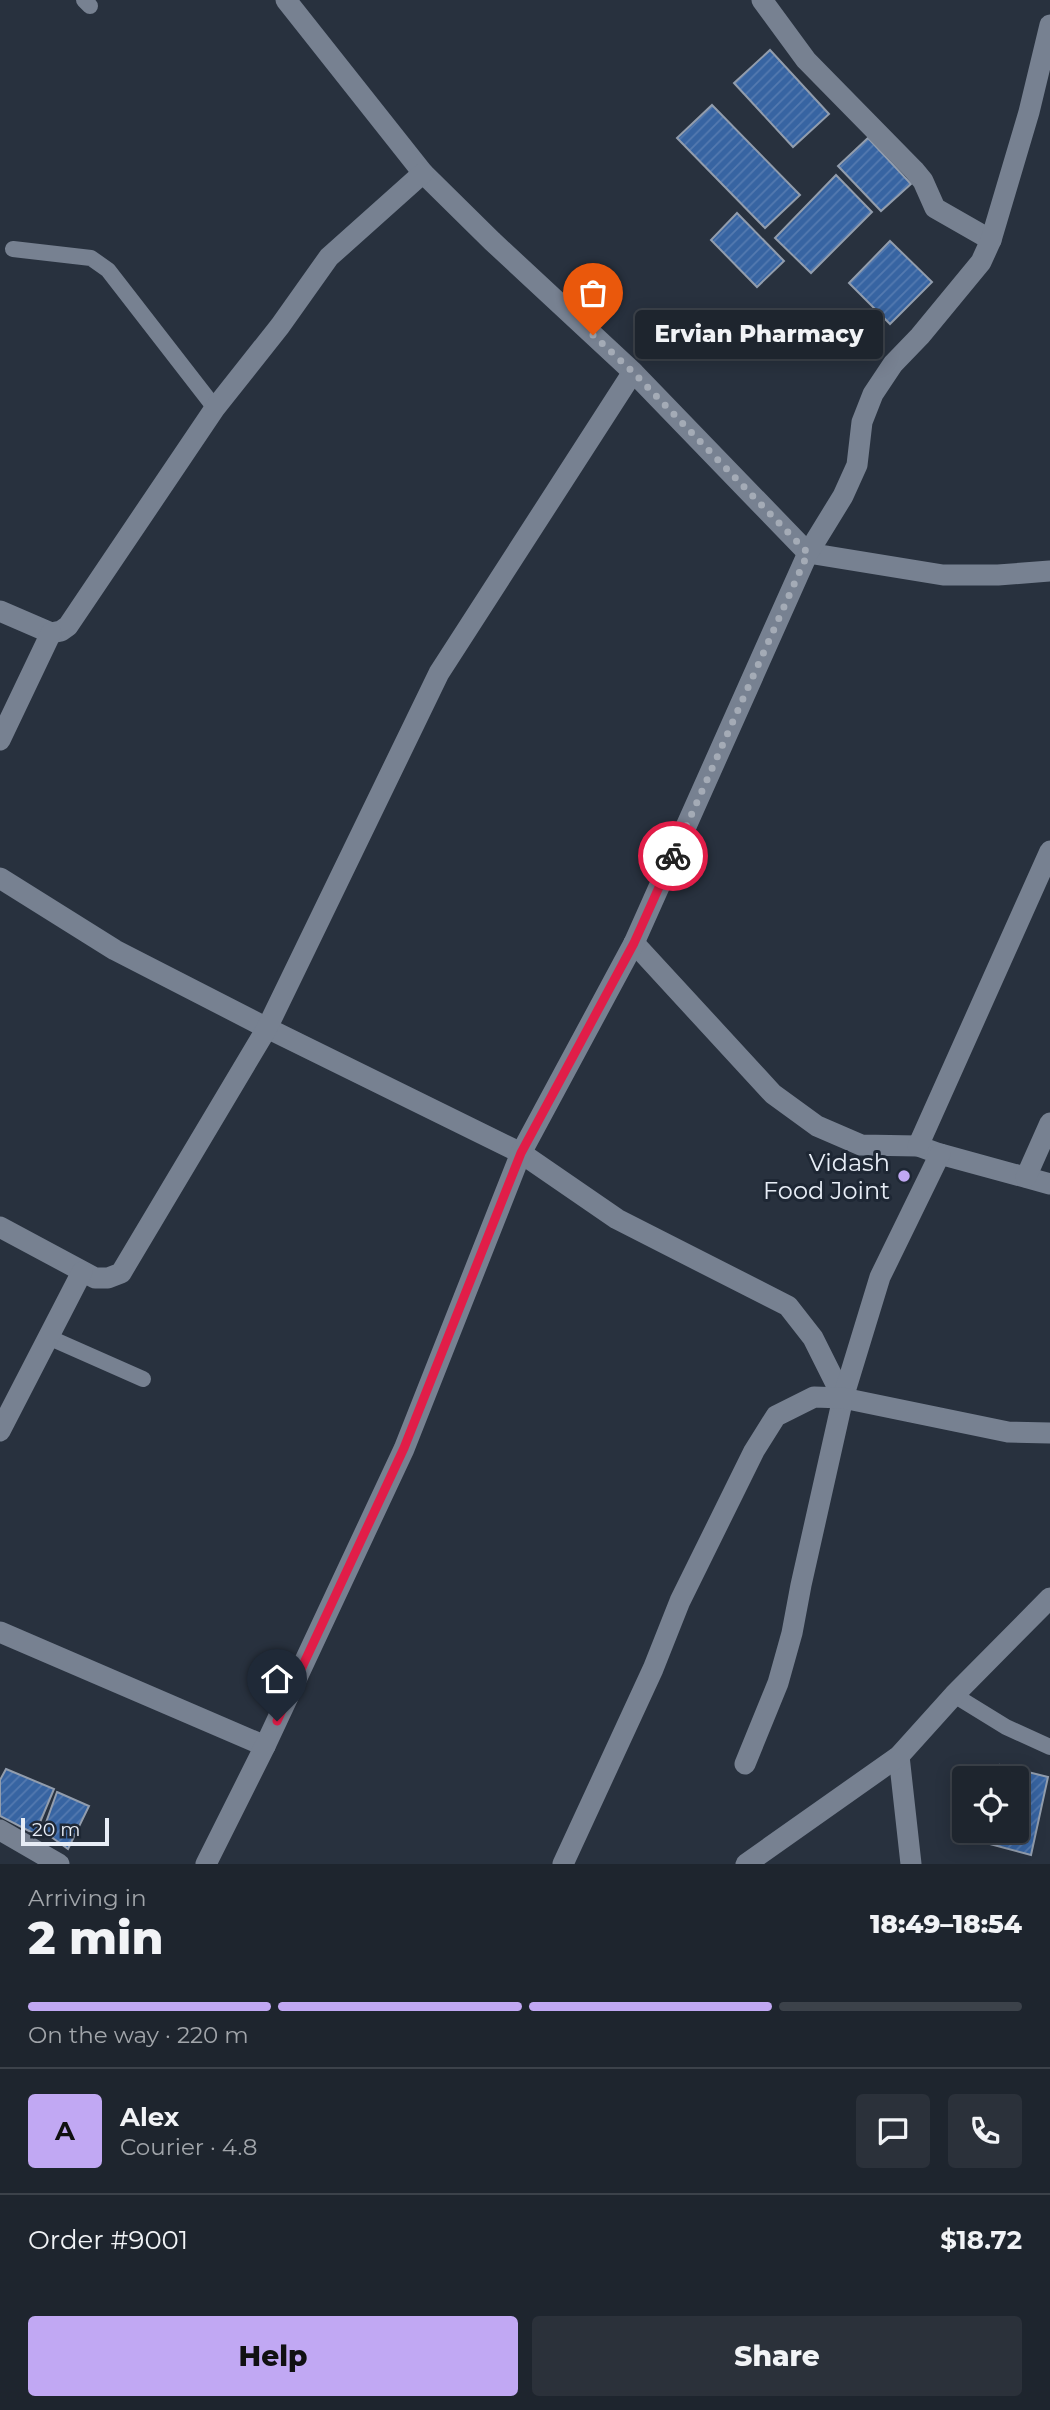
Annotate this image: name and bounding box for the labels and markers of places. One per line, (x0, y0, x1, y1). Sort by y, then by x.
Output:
pin (563, 263, 623, 335)
callout: Ervian Pharmacy (635, 310, 884, 360)
place label: Vidash Food Joint (763, 1148, 890, 1205)
marker: Vidash Food Joint (896, 1168, 912, 1184)
pin (247, 1649, 307, 1721)

